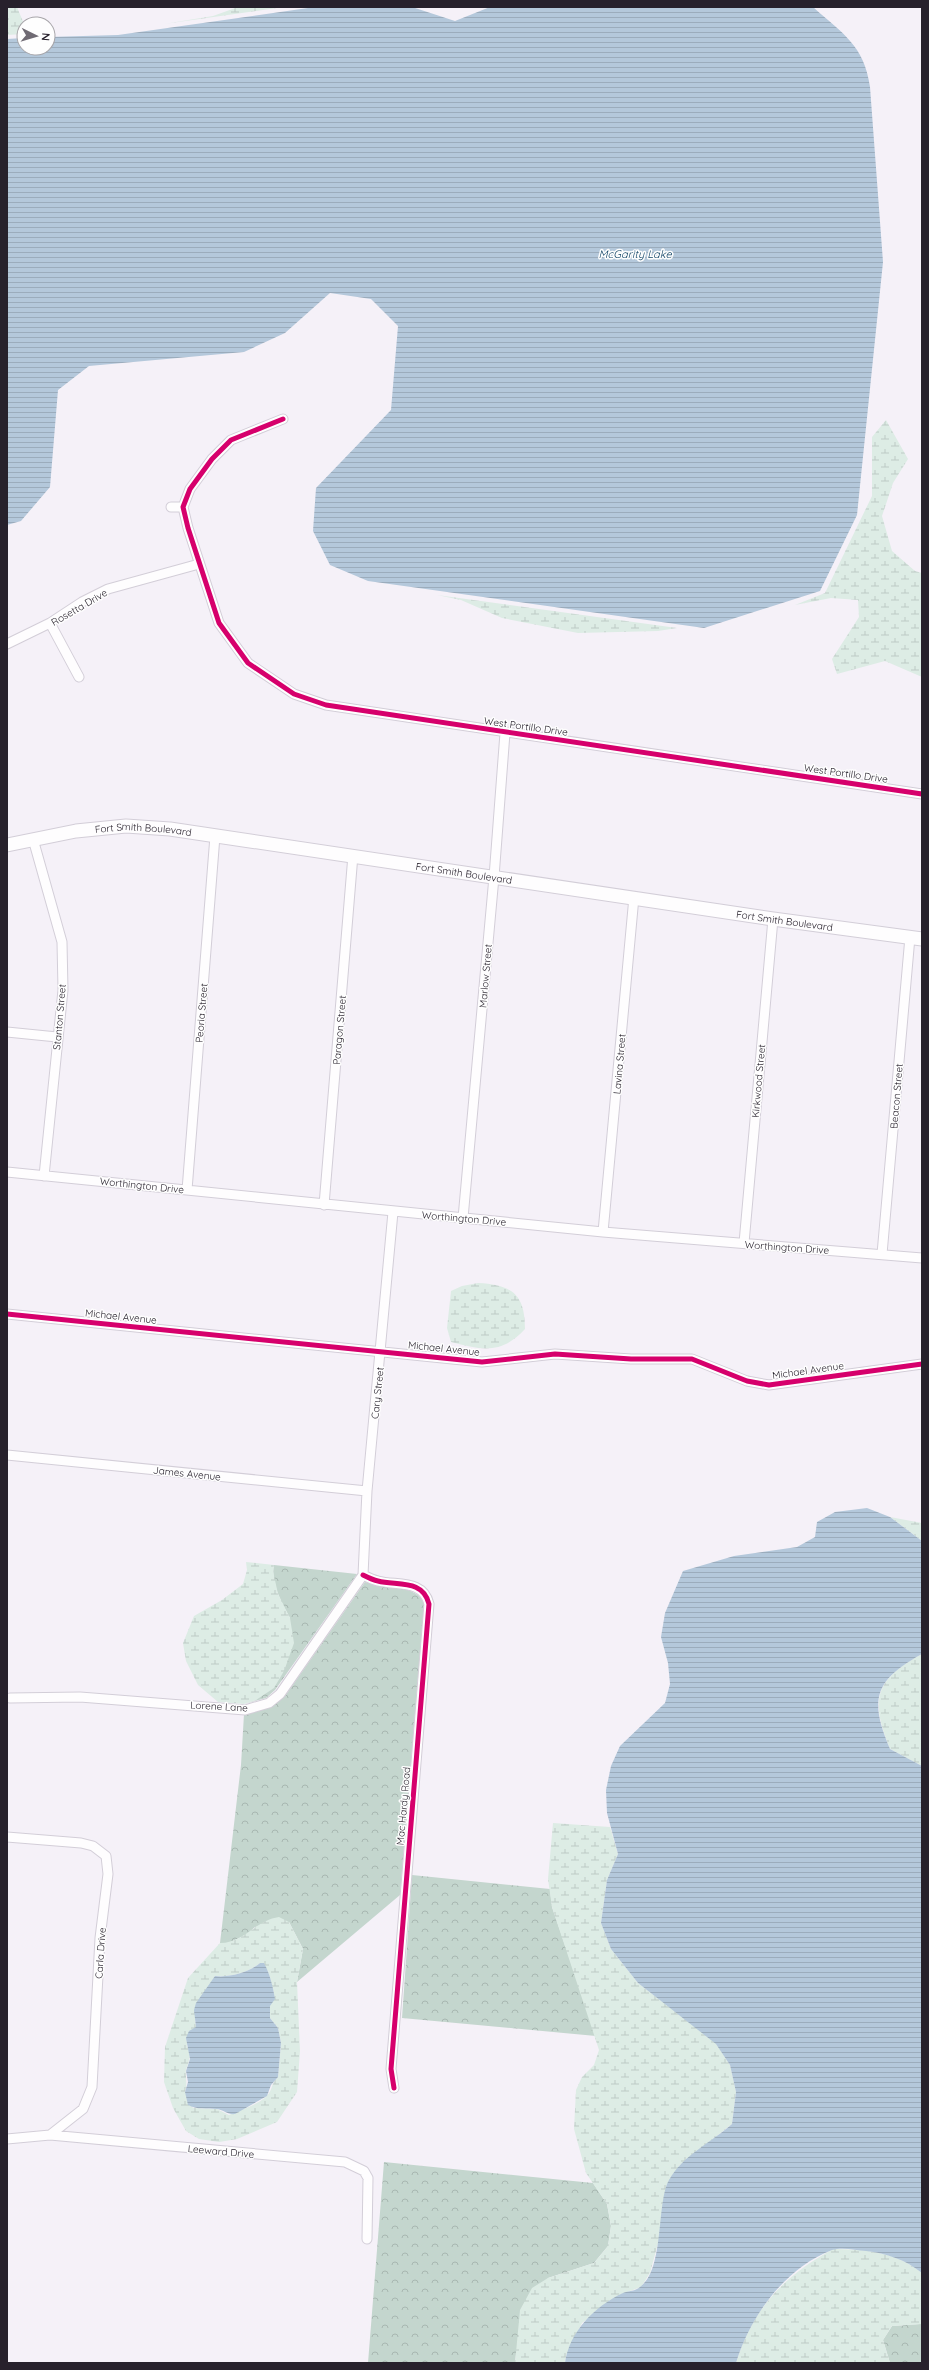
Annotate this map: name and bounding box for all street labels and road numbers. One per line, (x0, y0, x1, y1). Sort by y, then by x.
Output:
street label: Rosetta Drive (49, 586, 110, 629)
street label: West Portillo Drive (483, 714, 569, 739)
street label: West Portillo Drive (803, 761, 889, 786)
street label: Fort Smith Boulevard (94, 820, 193, 839)
street label: Fort Smith Boulevard (415, 860, 513, 887)
street label: Fort Smith Boulevard (735, 908, 834, 934)
street label: Marlow Street (476, 943, 495, 1008)
street label: Peoria Street (192, 982, 211, 1043)
street label: Stanton Street (50, 983, 69, 1051)
street label: Paragon Street (330, 994, 349, 1065)
street label: Lavina Street (610, 1033, 629, 1095)
street label: Kirkwood Street (749, 1043, 768, 1118)
street label: Beacon Street (887, 1062, 906, 1129)
street label: Worthington Drive (99, 1175, 185, 1196)
street label: Worthington Drive (421, 1208, 507, 1229)
street label: Worthington Drive (744, 1238, 830, 1257)
street label: Michael Avenue (84, 1306, 158, 1327)
street label: Michael Avenue (407, 1338, 481, 1359)
street label: Michael Avenue (771, 1359, 845, 1382)
street label: Cary Street (368, 1366, 387, 1420)
street label: James Avenue (152, 1463, 222, 1484)
street label: Lorene Lane (190, 1699, 248, 1715)
street label: Mac Hardy Road (394, 1766, 413, 1846)
street label: Carla Drive (92, 1926, 109, 1979)
street label: Leeward Drive (187, 2142, 255, 2161)

